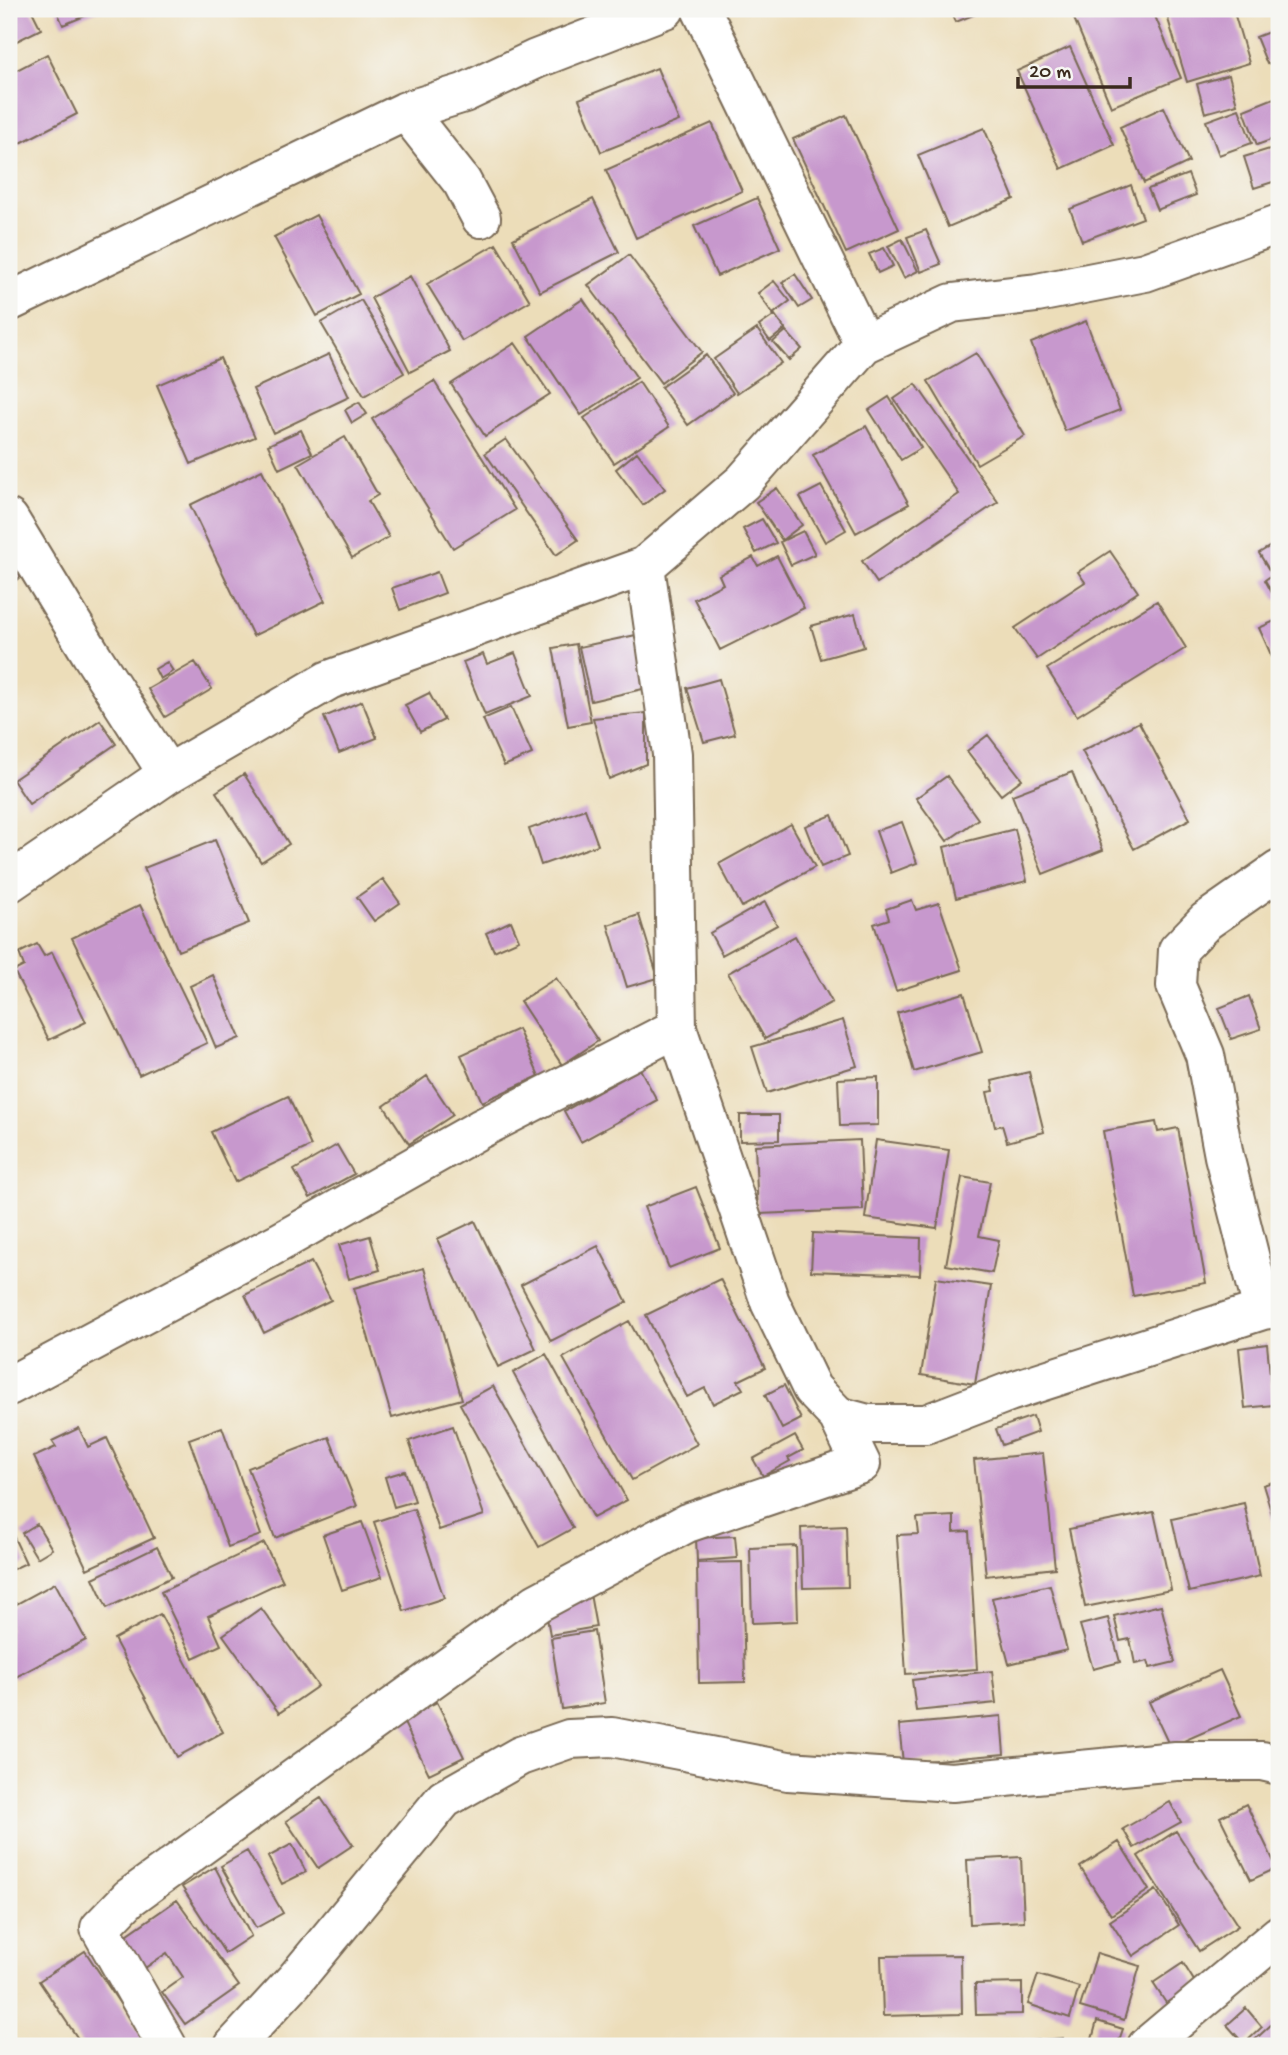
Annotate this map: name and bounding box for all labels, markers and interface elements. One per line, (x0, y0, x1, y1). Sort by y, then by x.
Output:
scale bar (1018, 46, 1130, 90)
text: 20 m (1029, 61, 1071, 86)

